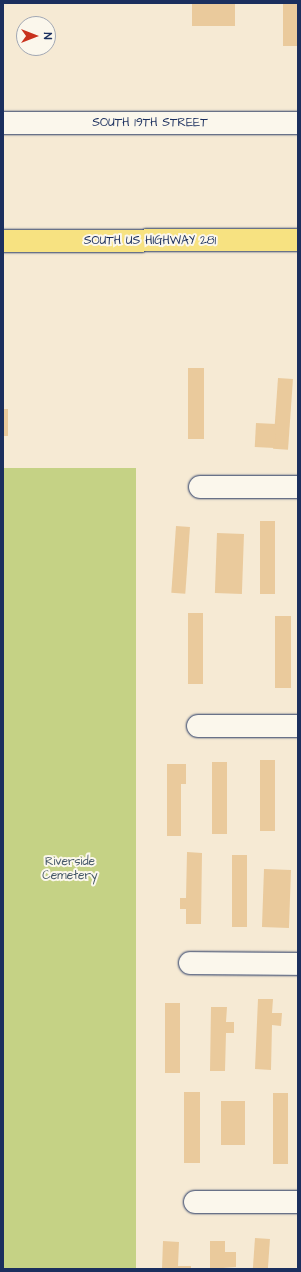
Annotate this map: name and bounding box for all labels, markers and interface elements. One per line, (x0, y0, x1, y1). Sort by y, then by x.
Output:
north arrow (16, 16, 56, 56)
text: N (40, 33, 55, 39)
street label: SOUTH 19TH STREET (92, 116, 208, 130)
street label: SOUTH US HIGHWAY 281 (84, 234, 216, 248)
park label: Riverside Cemetery (42, 855, 98, 883)

